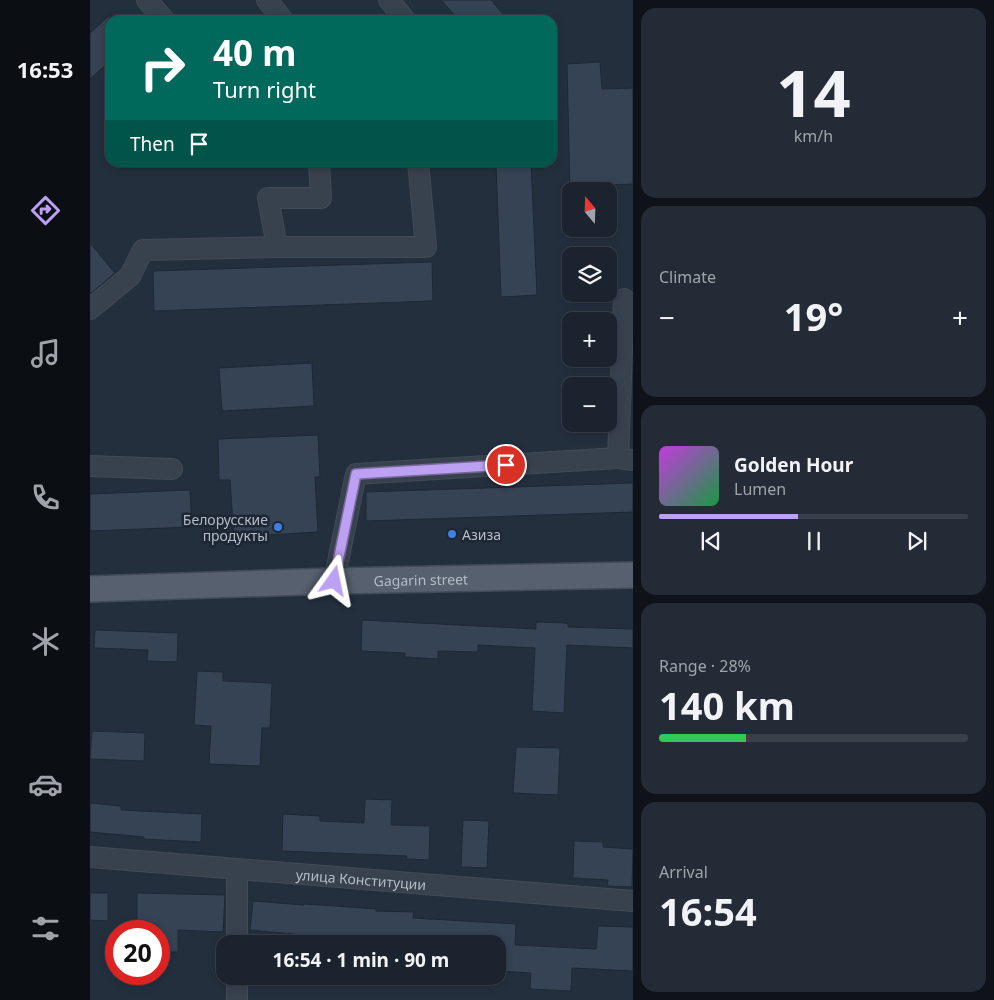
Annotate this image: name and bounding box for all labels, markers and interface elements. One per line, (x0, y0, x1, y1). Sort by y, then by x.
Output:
text: 40 m (213, 29, 296, 76)
icon: right (130, 35, 195, 100)
text: 14 (776, 48, 851, 136)
text: 16:53 (17, 54, 73, 84)
text: Turn right (213, 74, 316, 104)
text: km/h (794, 125, 833, 147)
icon: arrive (185, 130, 213, 158)
text: Then (130, 131, 175, 157)
north arrow (562, 182, 618, 238)
map controls (562, 182, 617, 432)
icon: directions (28, 193, 63, 228)
button: layers (562, 247, 617, 302)
text: Climate (659, 266, 716, 288)
text: 19° (784, 290, 843, 342)
text: − (659, 298, 675, 336)
text: + (952, 298, 968, 336)
button: + (562, 312, 617, 367)
icon: music (28, 336, 63, 371)
button: − (562, 377, 617, 432)
pin (485, 444, 527, 486)
icon: arrive (492, 451, 520, 479)
text: Golden Hour (734, 452, 853, 478)
text: Lumen (734, 478, 786, 500)
icon: phone (28, 480, 63, 515)
place label: Белорусские продукты (183, 510, 268, 545)
marker: Белорусские продукты (272, 521, 284, 533)
place label: Азиза (462, 525, 501, 544)
icon: previous (697, 527, 725, 555)
icon: pause (800, 527, 828, 555)
icon: next (903, 527, 931, 555)
marker: Азиза (446, 528, 458, 540)
position arrow (307, 554, 359, 606)
street label: Gagarin street (373, 569, 468, 590)
icon: climate (28, 624, 63, 659)
text: Range · 28% (659, 655, 751, 677)
text: 140 km (659, 679, 795, 731)
icon: car (28, 767, 63, 802)
text: Arrival (659, 861, 708, 883)
street label: улица Конституции (295, 864, 427, 894)
text: 16:54 (659, 885, 757, 937)
icon: filters (28, 911, 63, 946)
speed limit sign: 20 (105, 920, 170, 985)
text: 16:54 · 1 min · 90 m (273, 947, 449, 973)

